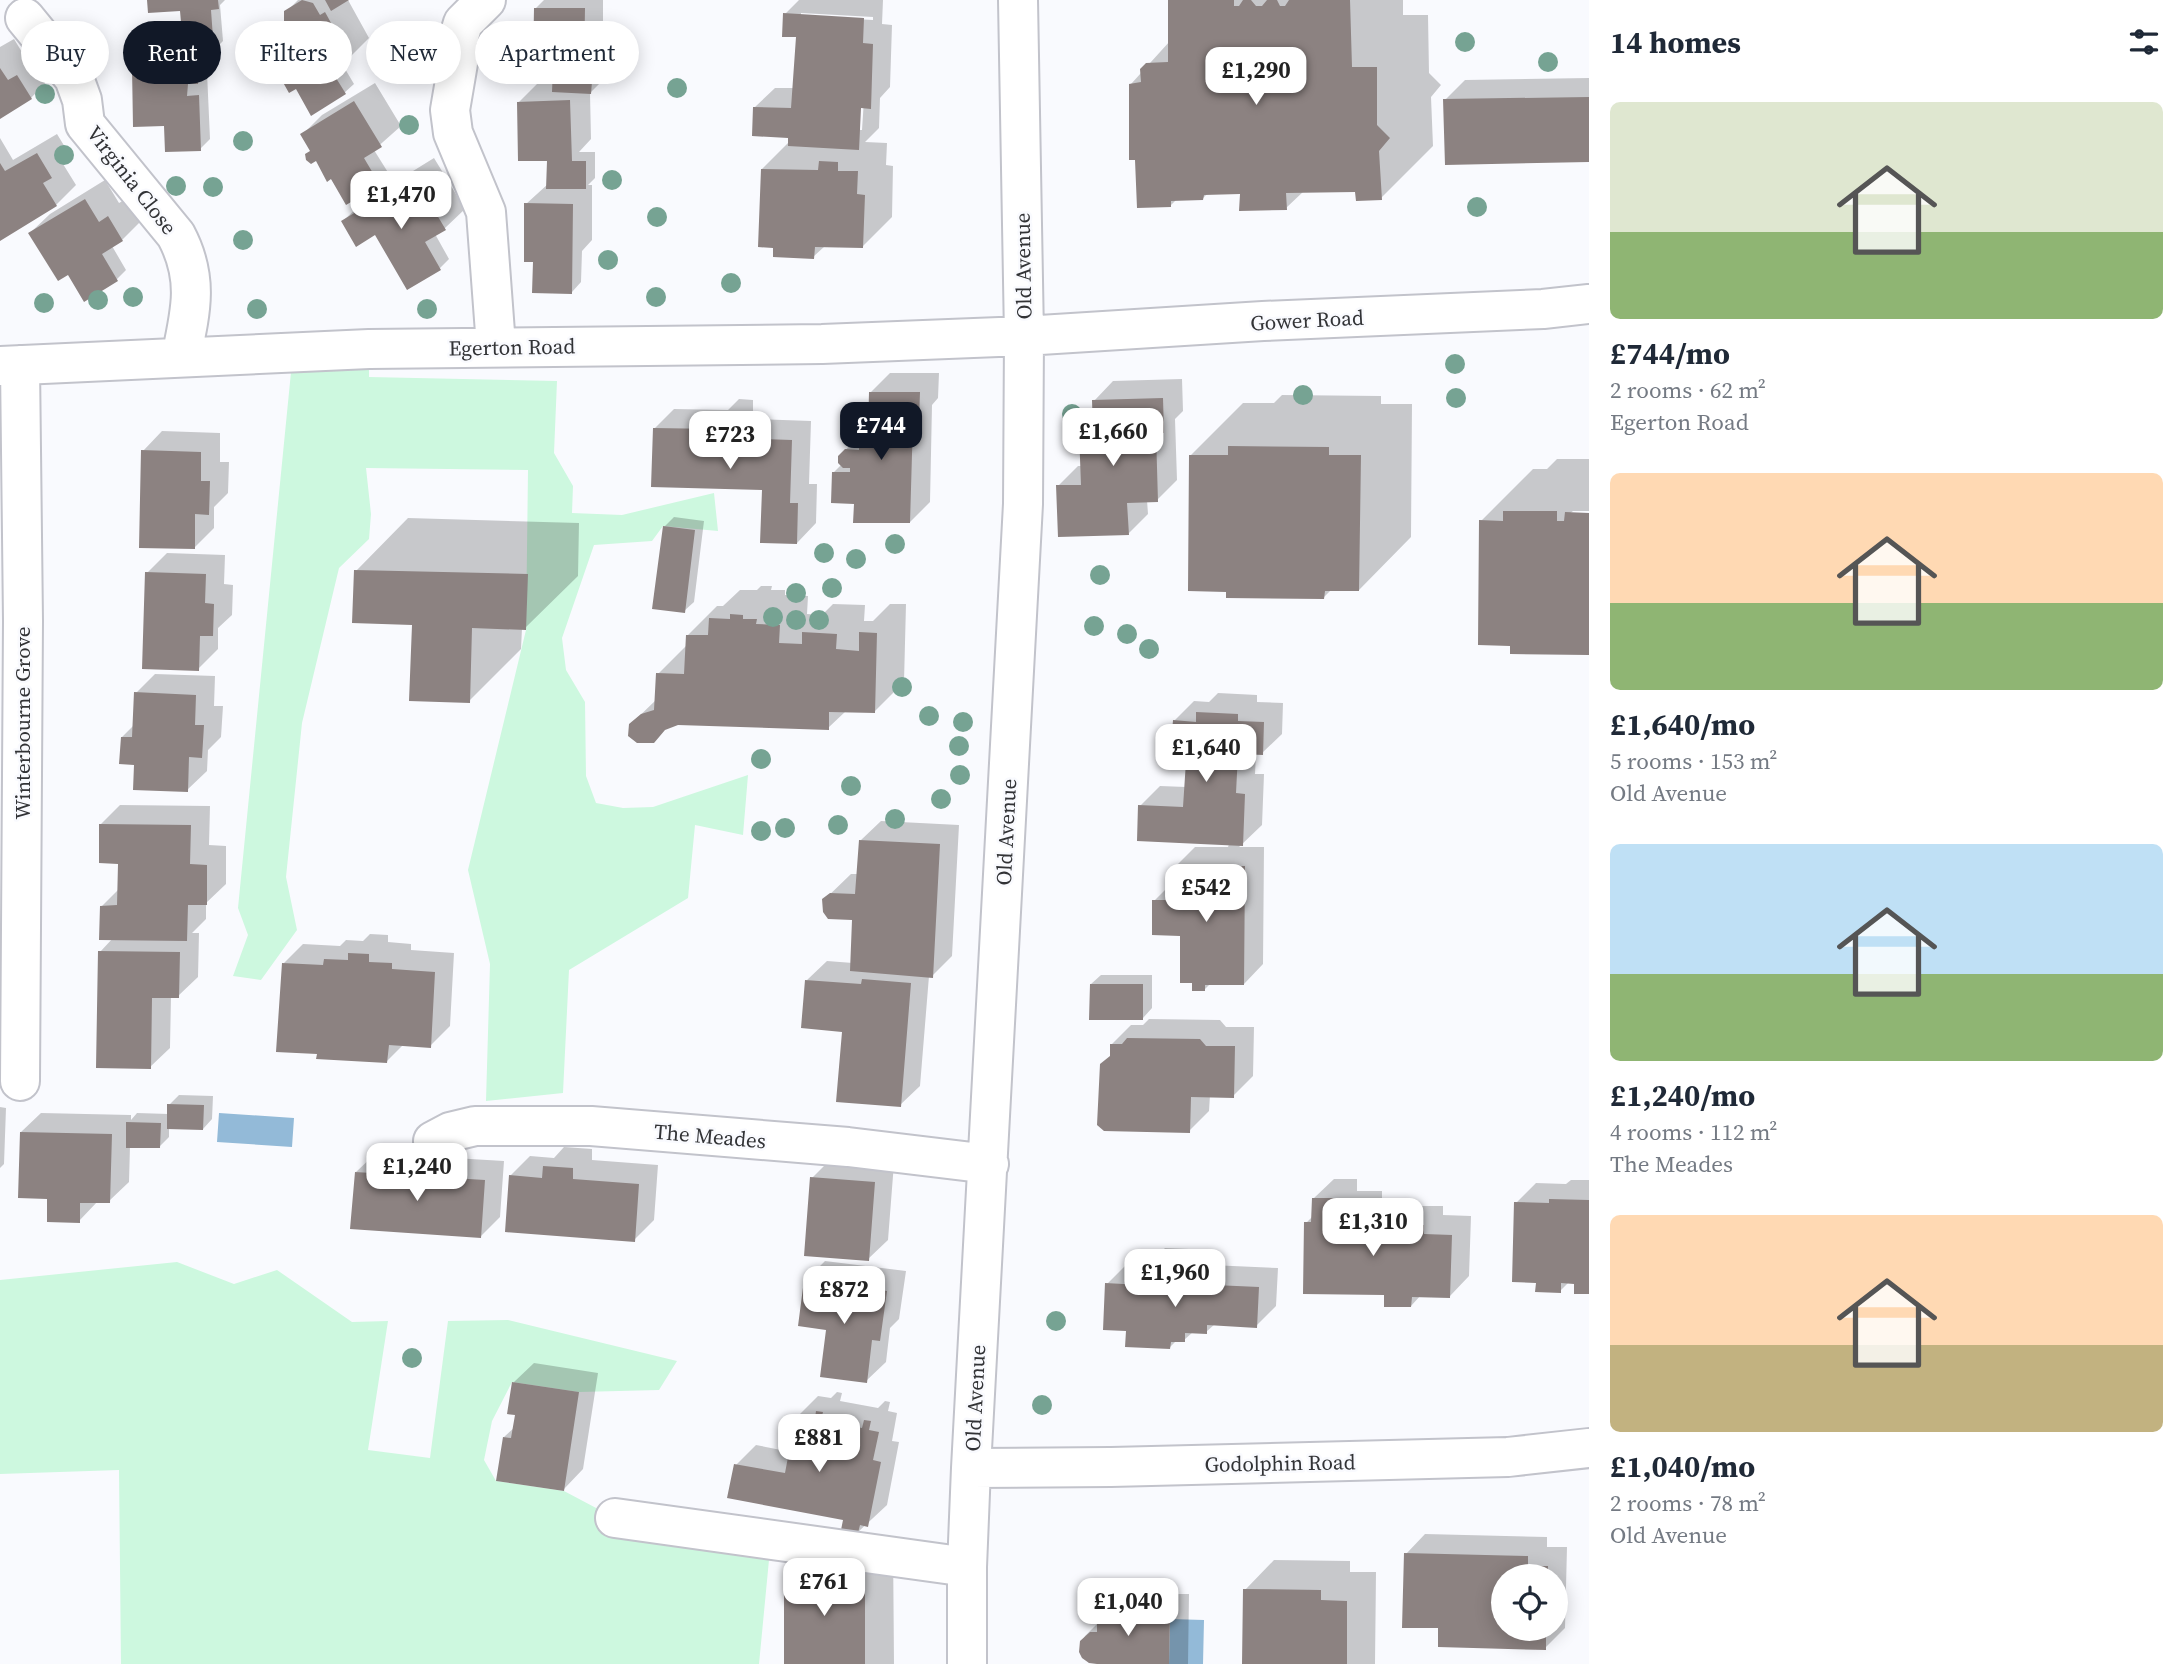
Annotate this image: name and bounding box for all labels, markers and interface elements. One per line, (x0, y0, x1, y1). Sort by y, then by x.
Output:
chip: Buy (21, 21, 109, 84)
chip: Rent (123, 21, 221, 84)
chip: Filters (235, 21, 352, 84)
chip: New (366, 21, 461, 84)
chip: Apartment (475, 21, 639, 84)
text: 14 homes (1610, 22, 1741, 63)
icon: filters (2125, 23, 2163, 61)
pin: £1,290 (1199, 48, 1313, 107)
text: £1,290 (1221, 54, 1291, 86)
street label: Virginia Close (80, 119, 184, 241)
icon: home (1824, 147, 1950, 273)
pin: £1,470 (344, 172, 458, 231)
text: £1,470 (366, 178, 436, 210)
street label: Old Avenue (1008, 212, 1038, 320)
street label: Gower Road (1250, 303, 1365, 337)
street label: Egerton Road (448, 331, 576, 363)
text: £744/mo (1610, 333, 1730, 374)
text: 2 rooms · 62 m² (1610, 374, 1766, 406)
pin: £744 (840, 402, 922, 462)
text: Egerton Road (1610, 406, 1749, 438)
pin: £1,660 (1056, 408, 1170, 468)
text: £744 (856, 409, 906, 441)
pin: £723 (689, 412, 771, 471)
text: £1,660 (1078, 415, 1148, 447)
text: £723 (705, 418, 755, 450)
icon: home (1824, 518, 1950, 644)
street label: Winterbourne Grove (8, 626, 37, 820)
text: £1,640/mo (1610, 704, 1755, 745)
pin: £1,640 (1149, 724, 1263, 784)
text: £1,640 (1171, 731, 1241, 763)
text: 5 rooms · 153 m² (1610, 745, 1777, 777)
text: Old Avenue (1610, 777, 1727, 809)
street label: Old Avenue (989, 778, 1023, 886)
pin: £542 (1165, 864, 1247, 924)
text: £542 (1181, 871, 1231, 903)
icon: home (1824, 889, 1950, 1015)
text: £1,240/mo (1610, 1075, 1755, 1116)
text: 4 rooms · 112 m² (1610, 1116, 1777, 1148)
street label: The Meades (653, 1117, 767, 1155)
pin: £1,240 (360, 1144, 474, 1203)
text: The Meades (1610, 1148, 1733, 1180)
text: £1,240 (382, 1150, 452, 1182)
pin: £1,310 (1316, 1198, 1430, 1258)
text: £1,310 (1338, 1205, 1408, 1237)
pin: £1,960 (1118, 1250, 1232, 1309)
text: £1,960 (1140, 1256, 1210, 1288)
icon: home (1824, 1260, 1950, 1386)
pin: £872 (803, 1266, 885, 1326)
text: £872 (819, 1273, 869, 1305)
street label: Old Avenue (958, 1344, 992, 1452)
pin: £881 (778, 1414, 860, 1474)
text: £881 (794, 1421, 844, 1453)
text: £1,040/mo (1610, 1446, 1755, 1487)
street label: Godolphin Road (1204, 1447, 1356, 1479)
text: 2 rooms · 78 m² (1610, 1487, 1766, 1519)
text: Old Avenue (1610, 1519, 1727, 1551)
pin: £761 (783, 1558, 865, 1618)
map controls (1491, 1564, 1568, 1641)
button: locate (1491, 1564, 1568, 1641)
text: £761 (799, 1565, 849, 1597)
pin: £1,040 (1071, 1578, 1185, 1638)
text: £1,040 (1093, 1585, 1163, 1617)

